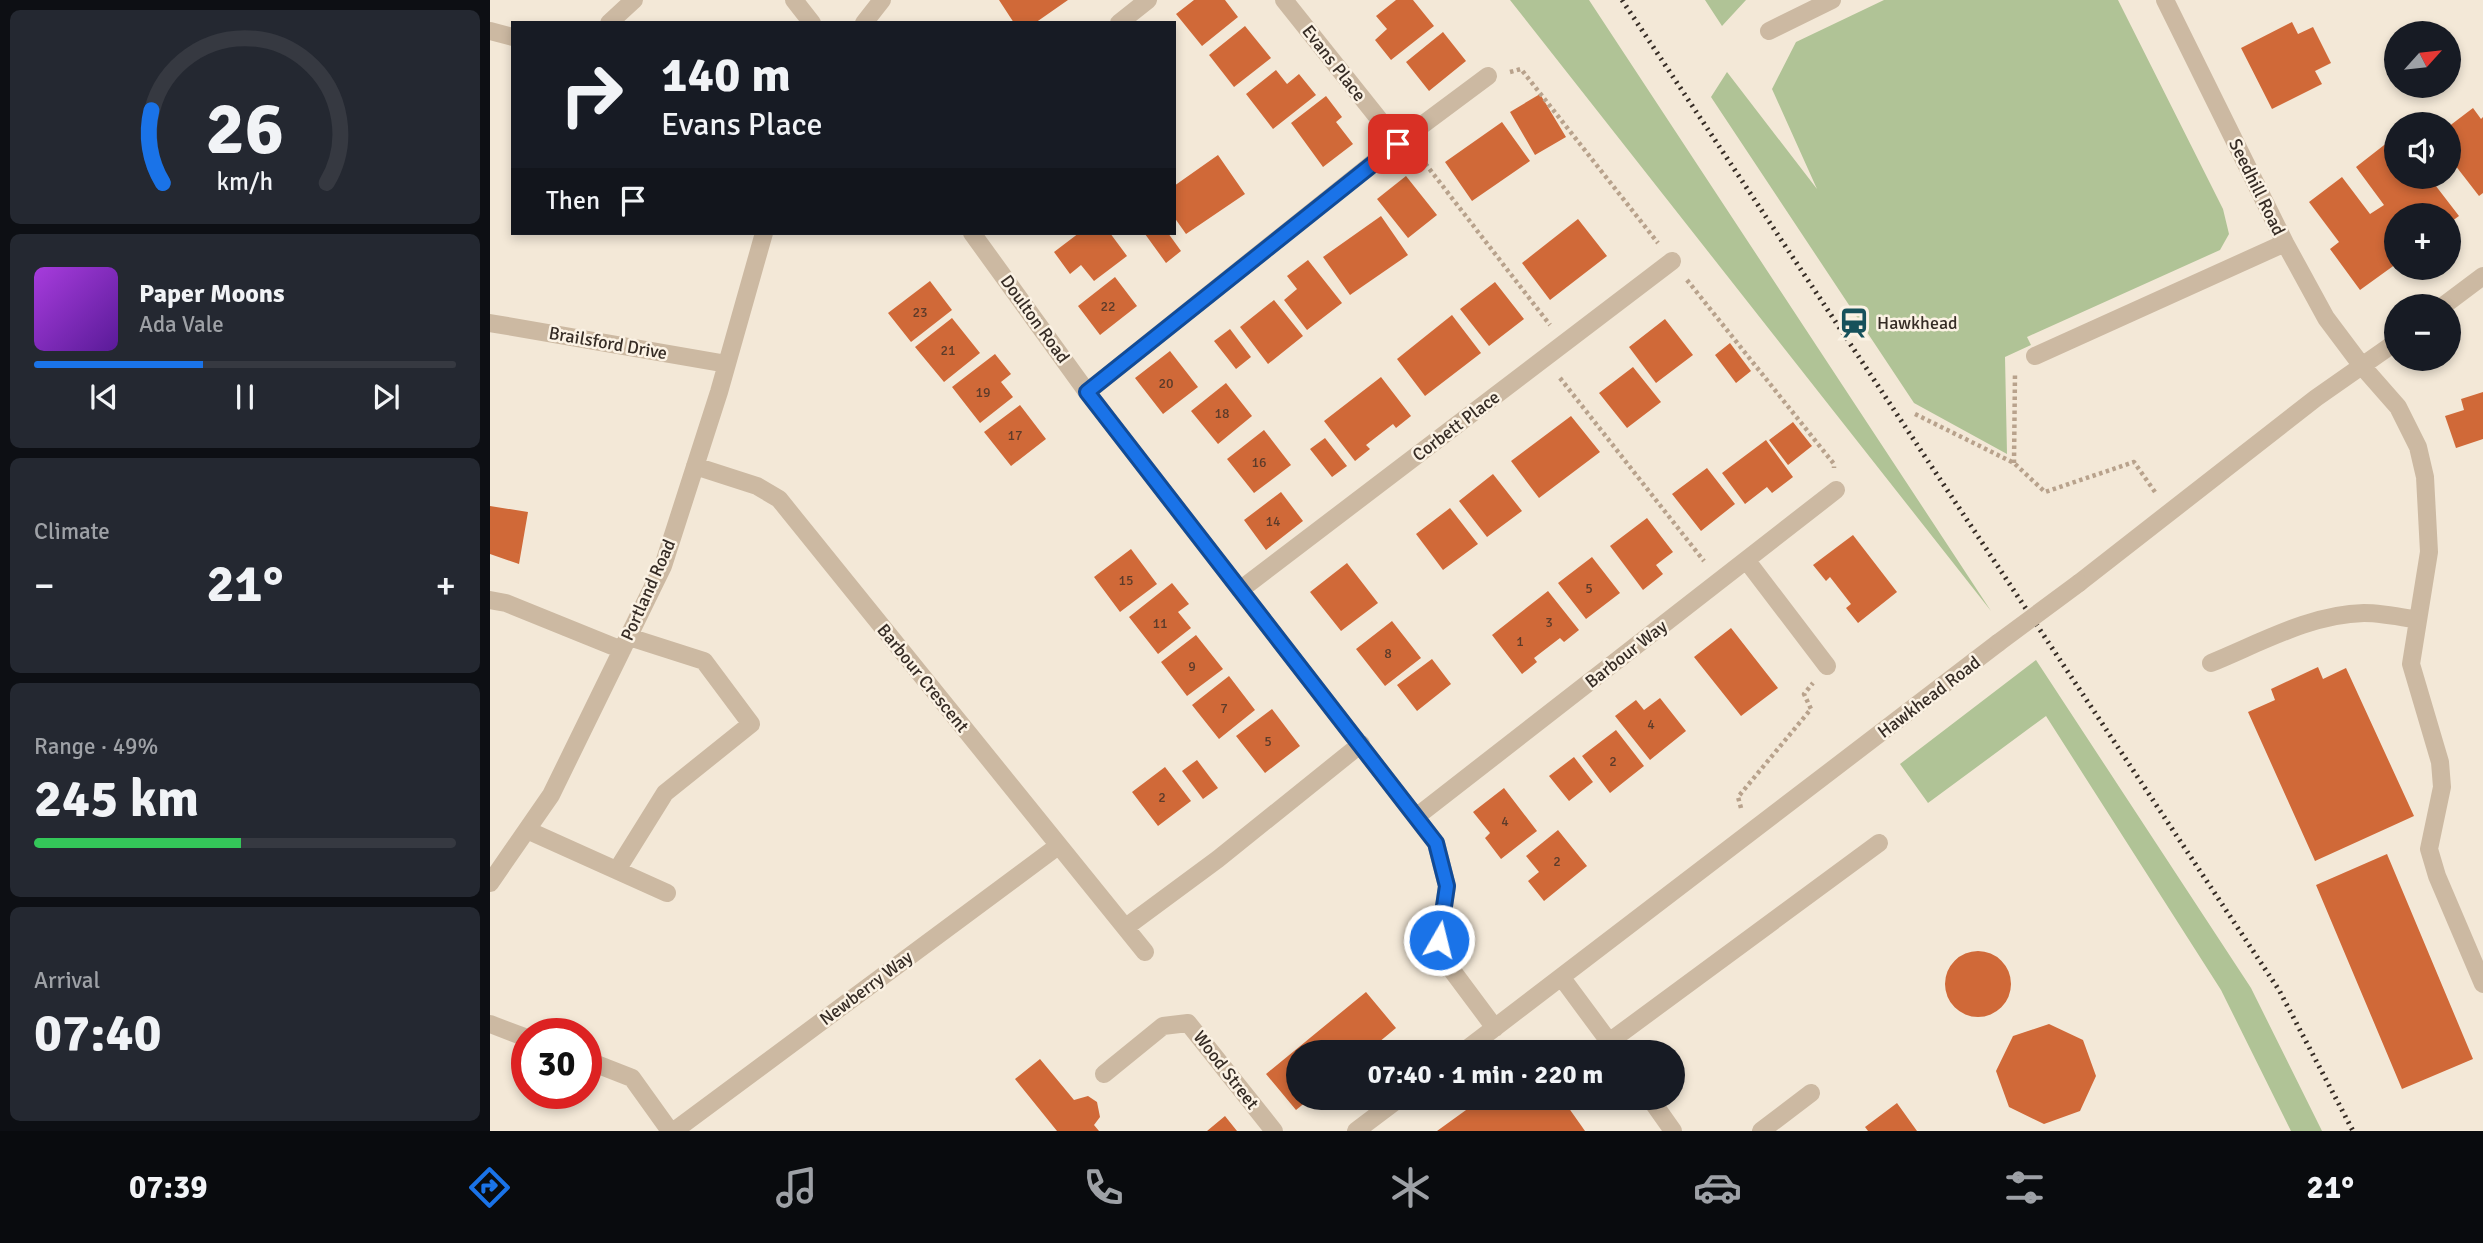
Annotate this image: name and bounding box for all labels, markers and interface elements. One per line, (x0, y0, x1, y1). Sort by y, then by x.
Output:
street label: Evans Place (1297, 20, 1371, 106)
north arrow (2384, 21, 2460, 98)
map controls (2384, 21, 2461, 371)
text: 140 m (661, 45, 791, 105)
icon: right (546, 49, 637, 140)
text: 26 (206, 85, 284, 174)
text: Evans Place (661, 105, 822, 144)
button: sound (2384, 112, 2461, 189)
pin (1368, 114, 1428, 174)
icon: arrive (1379, 125, 1417, 163)
street label: Seedhill Road (2224, 135, 2290, 239)
text: km/h (217, 166, 273, 197)
icon: arrive (614, 182, 652, 220)
text: Then (546, 185, 600, 217)
button: + (2384, 203, 2461, 280)
street label: Doulton Road (996, 271, 1074, 367)
text: Paper Moons (139, 278, 285, 310)
button: − (2384, 294, 2461, 371)
house number: 22 (1100, 298, 1116, 315)
house number: 23 (912, 304, 928, 321)
station icon: Hawkhead (1837, 306, 1871, 340)
text: Ada Vale (139, 310, 224, 339)
place label: Hawkhead (1877, 312, 1958, 334)
street label: Brailsford Drive (547, 322, 669, 364)
house number: 21 (940, 342, 956, 359)
house number: 20 (1158, 375, 1174, 392)
icon: previous (85, 378, 123, 416)
icon: pause (226, 378, 264, 416)
icon: next (367, 378, 405, 416)
house number: 19 (975, 384, 991, 401)
street label: Corbett Place (1408, 386, 1504, 466)
house number: 18 (1214, 405, 1230, 422)
house number: 17 (1007, 427, 1023, 444)
house number: 16 (1251, 454, 1267, 471)
house number: 14 (1265, 513, 1281, 530)
text: Climate (34, 517, 110, 546)
street label: Portland Road (616, 536, 680, 644)
text: 21° (207, 552, 283, 616)
text: − (34, 562, 55, 609)
text: + (435, 562, 456, 609)
house number: 15 (1118, 572, 1134, 589)
house number: 5 (1585, 580, 1593, 597)
house number: 3 (1545, 614, 1553, 631)
house number: 11 (1152, 615, 1168, 632)
street label: Barbour Way (1581, 615, 1672, 693)
street label: Barbour Crescent (872, 619, 974, 737)
house number: 1 (1516, 633, 1524, 650)
house number: 8 (1384, 645, 1392, 662)
street label: Hawkhead Road (1873, 651, 1985, 743)
house number: 9 (1188, 658, 1196, 675)
house number: 7 (1220, 700, 1228, 717)
house number: 4 (1647, 716, 1655, 733)
text: Range · 49% (34, 732, 158, 761)
house number: 5 (1264, 733, 1272, 750)
house number: 2 (1609, 753, 1617, 770)
text: 245 km (34, 767, 199, 831)
house number: 2 (1158, 789, 1166, 806)
house number: 4 (1501, 813, 1509, 830)
house number: 2 (1553, 853, 1561, 870)
position arrow (1402, 903, 1476, 977)
street label: Newberry Way (815, 946, 917, 1030)
text: Arrival (34, 966, 100, 995)
text: 07:40 (34, 1001, 162, 1065)
speed limit sign: 30 (511, 1018, 602, 1109)
street label: Wood Street (1188, 1026, 1264, 1114)
text: 07:40 · 1 min · 220 m (1368, 1059, 1603, 1091)
icon: directions (465, 1163, 514, 1212)
icon: music (772, 1163, 821, 1212)
icon: phone (1079, 1163, 1128, 1212)
icon: climate (1386, 1163, 1435, 1212)
icon: car (1693, 1163, 1742, 1212)
icon: filters (2000, 1163, 2049, 1212)
text: 07:39 (129, 1168, 207, 1207)
text: 21° (2307, 1168, 2354, 1207)

